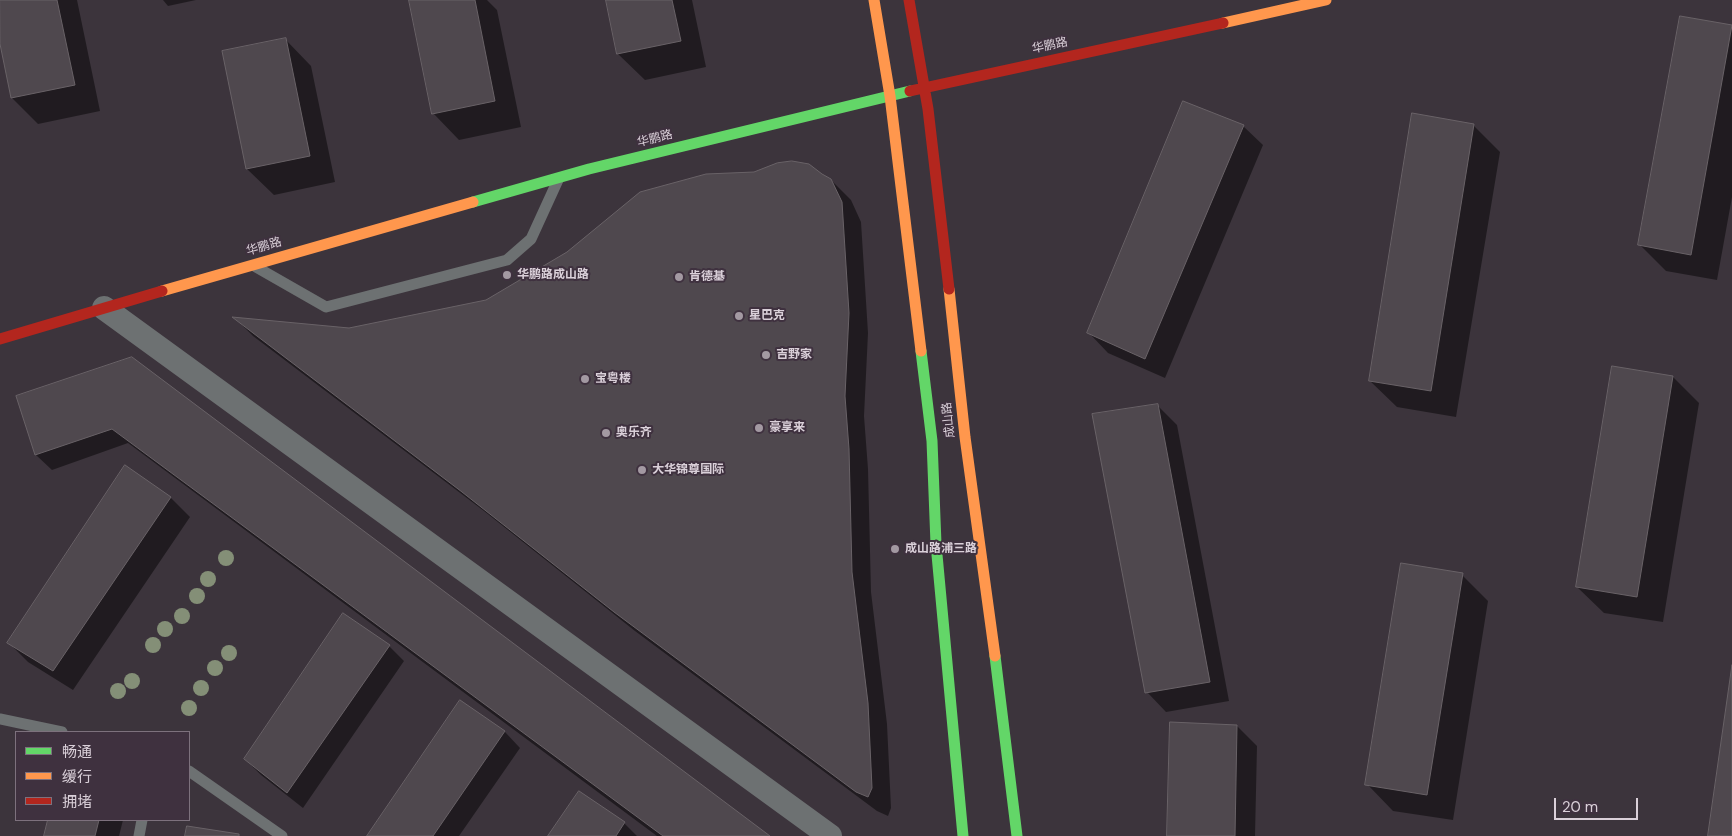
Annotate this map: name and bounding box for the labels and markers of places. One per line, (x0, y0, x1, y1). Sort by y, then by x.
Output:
place label: 华鹏路成山路 (517, 268, 589, 282)
marker: 华鹏路成山路 (501, 269, 513, 281)
place label: 肯德基 (689, 270, 725, 284)
marker: 肯德基 (673, 271, 685, 283)
place label: 星巴克 (749, 309, 785, 323)
marker: 星巴克 (733, 310, 745, 322)
place label: 吉野家 (776, 348, 812, 362)
marker: 吉野家 (760, 349, 772, 361)
place label: 宝粤楼 (595, 372, 631, 386)
marker: 宝粤楼 (579, 373, 591, 385)
place label: 豪享来 (769, 421, 805, 435)
marker: 豪享来 (753, 422, 765, 434)
place label: 奥乐齐 (616, 426, 652, 440)
marker: 奥乐齐 (600, 427, 612, 439)
place label: 大华锦尊国际 (652, 463, 724, 477)
marker: 大华锦尊国际 (636, 464, 648, 476)
place label: 成山路浦三路 (905, 542, 977, 556)
marker: 成山路浦三路 (889, 543, 901, 555)

